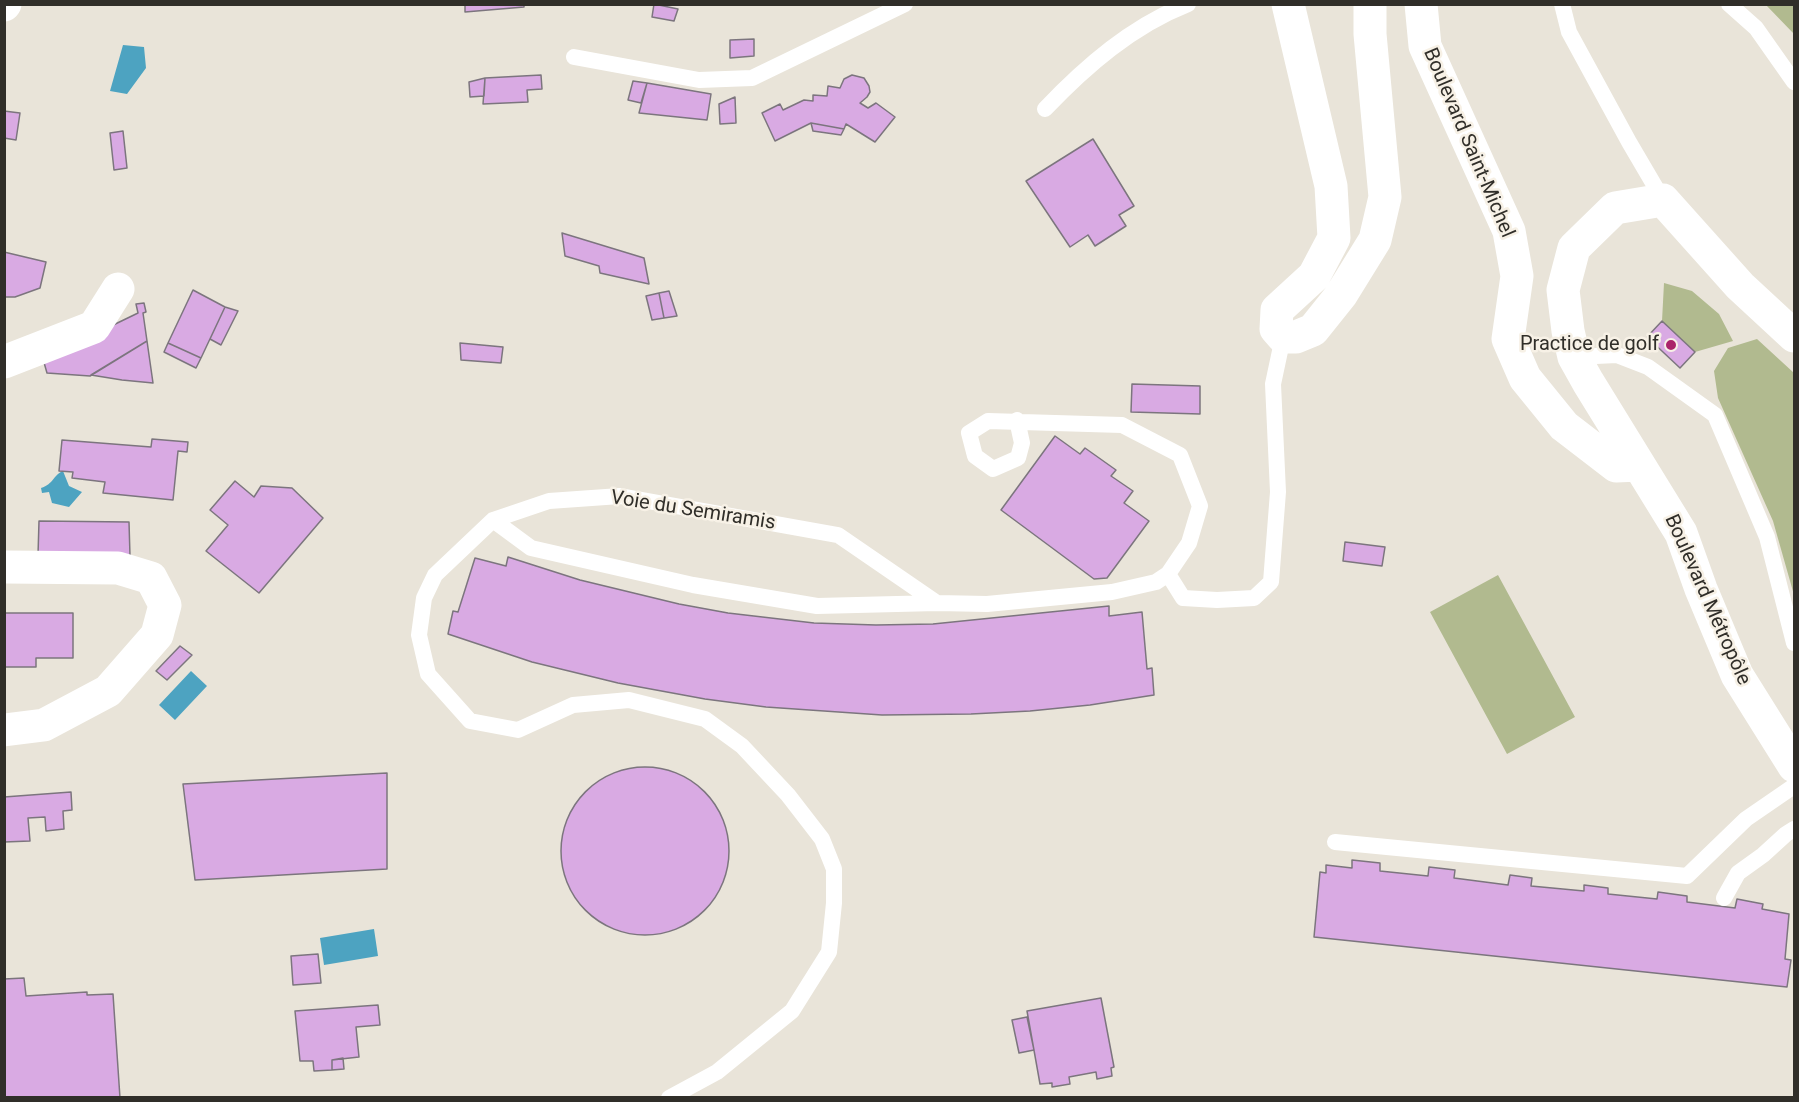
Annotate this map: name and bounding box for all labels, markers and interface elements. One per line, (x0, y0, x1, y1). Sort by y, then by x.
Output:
street label: Boulevard Saint-Michel (1417, 45, 1519, 241)
place label: Practice de golf (1520, 333, 1659, 357)
marker: Practice de golf (1664, 338, 1678, 352)
street label: Voie du Semiramis (609, 486, 777, 536)
street label: Boulevard Métropôle (1659, 511, 1755, 689)

